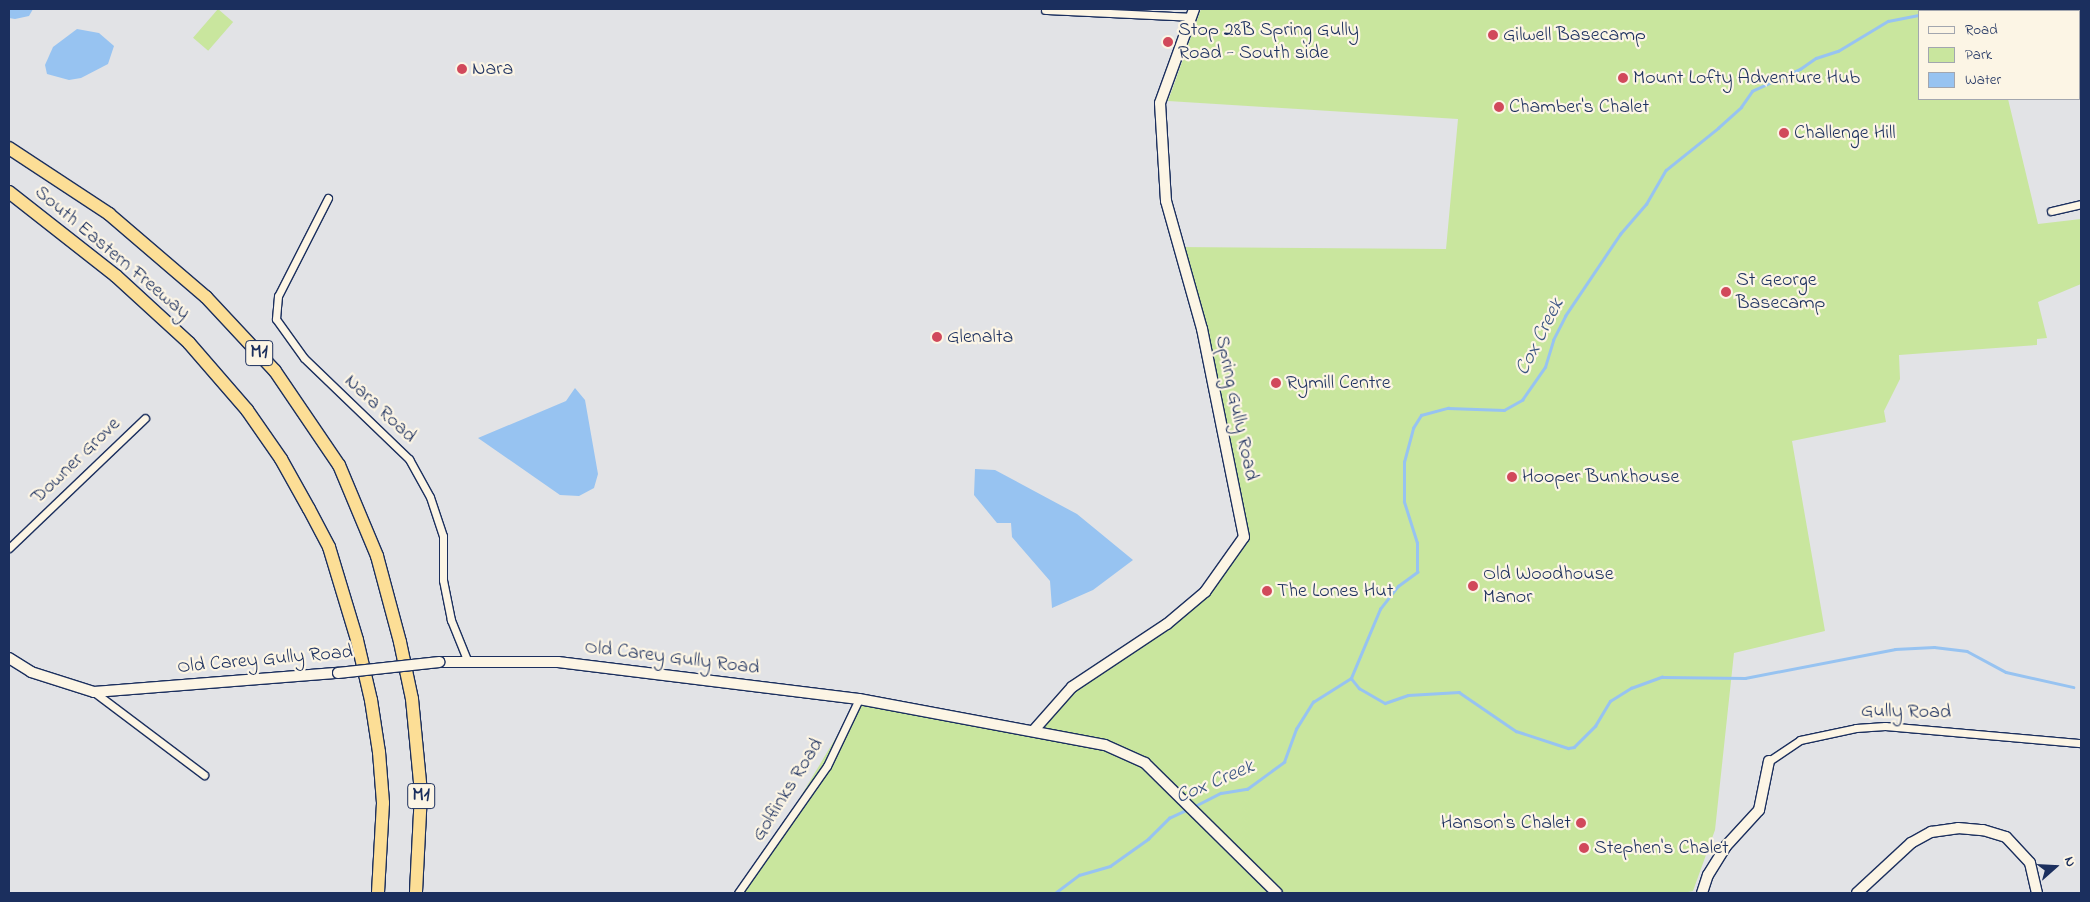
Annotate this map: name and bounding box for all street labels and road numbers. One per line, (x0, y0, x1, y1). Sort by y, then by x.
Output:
street label: South Eastern Freeway (29, 181, 195, 325)
street label: Spring Gully Road (1209, 333, 1263, 483)
road number: M1 (244, 336, 274, 369)
street label: Nara Road (339, 370, 421, 448)
street label: Downer Grove (26, 413, 126, 509)
street label: Old Carey Gully Road (583, 635, 761, 681)
street label: Old Carey Gully Road (176, 640, 354, 680)
street label: Gully Road (1861, 699, 1951, 725)
street label: Golflinks Road (747, 734, 829, 846)
road number: M1 (406, 779, 436, 812)

